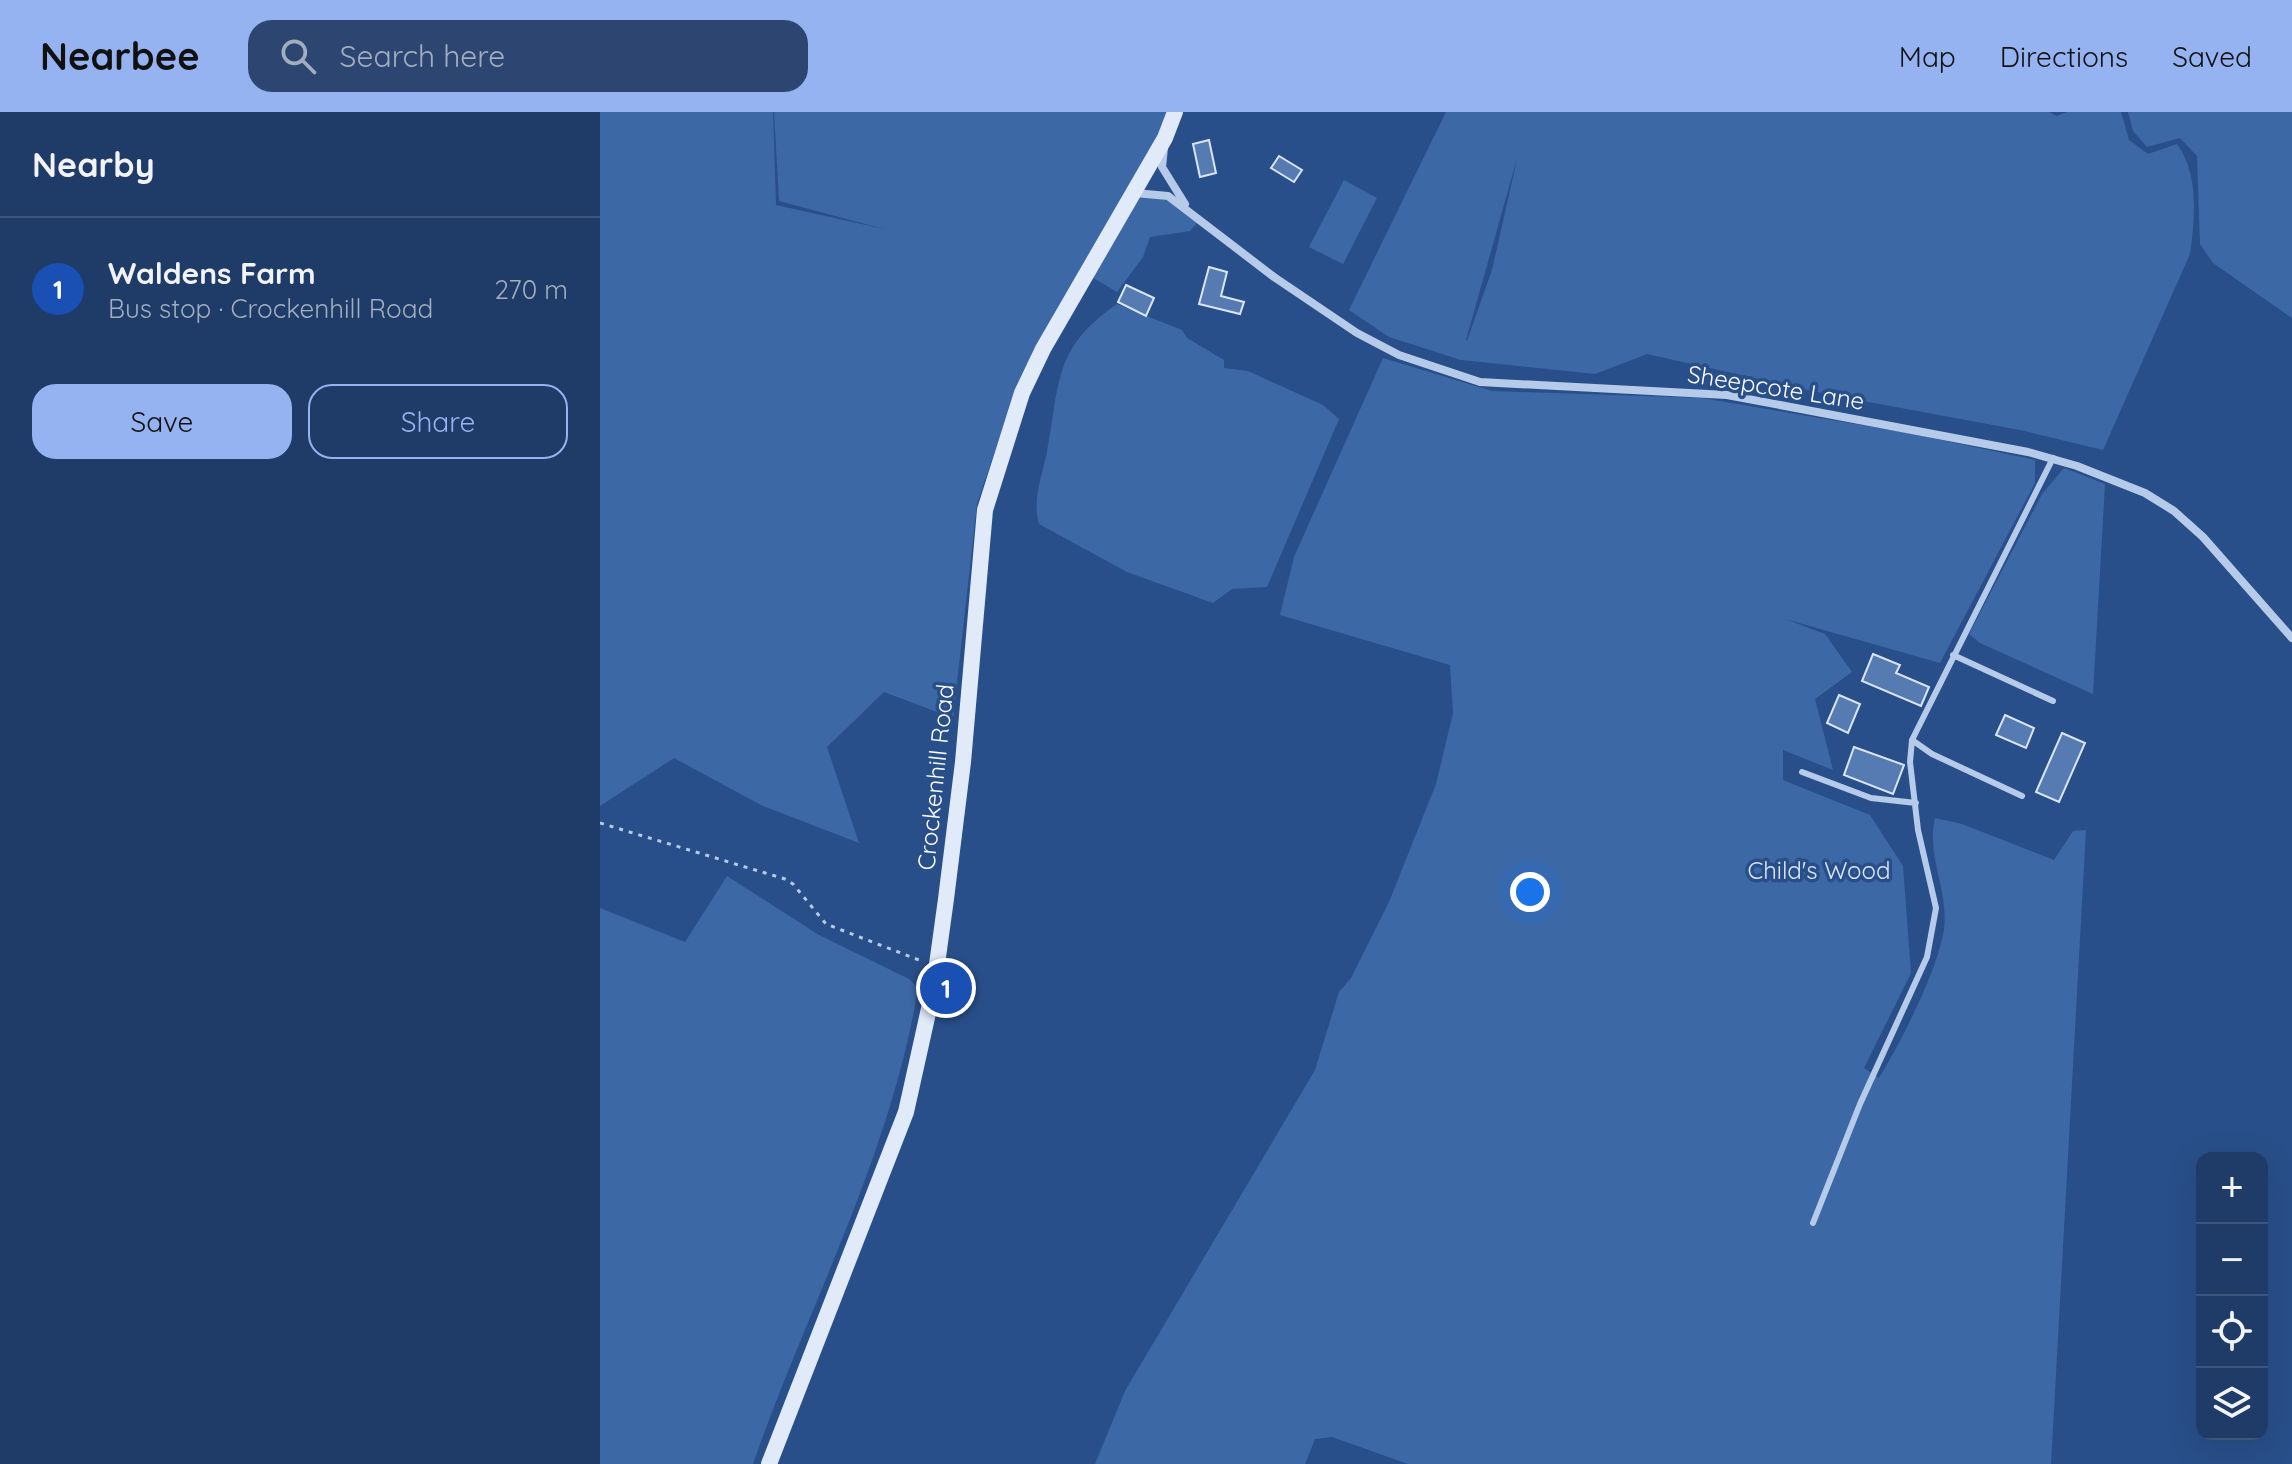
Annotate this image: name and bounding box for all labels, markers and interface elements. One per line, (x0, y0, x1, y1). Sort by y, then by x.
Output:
search box (248, 20, 808, 92)
text: Nearbee (40, 32, 200, 80)
icon: search (276, 34, 320, 78)
text: Search here (340, 37, 505, 75)
text: Map (1899, 39, 1956, 74)
text: Directions (2000, 39, 2128, 74)
text: Saved (2172, 39, 2252, 74)
text: Nearby (32, 143, 155, 186)
text: Waldens Farm (108, 254, 316, 292)
text: 1 (53, 273, 63, 306)
text: 270 m (494, 273, 568, 306)
text: Bus stop · Crockenhill Road (108, 292, 433, 325)
street label: Sheepcote Lane (1685, 358, 1867, 416)
button: Save (32, 384, 292, 459)
button: Share (308, 384, 568, 459)
street label: Crockenhill Road (910, 682, 960, 872)
park label: Child's Wood (1747, 855, 1891, 885)
your location (1510, 872, 1550, 912)
pin: 1 (920, 958, 972, 1018)
map controls (2196, 1152, 2268, 1440)
button: + (2196, 1152, 2268, 1224)
button: − (2196, 1224, 2268, 1296)
button: locate (2196, 1296, 2268, 1368)
button: layers (2196, 1368, 2268, 1440)

